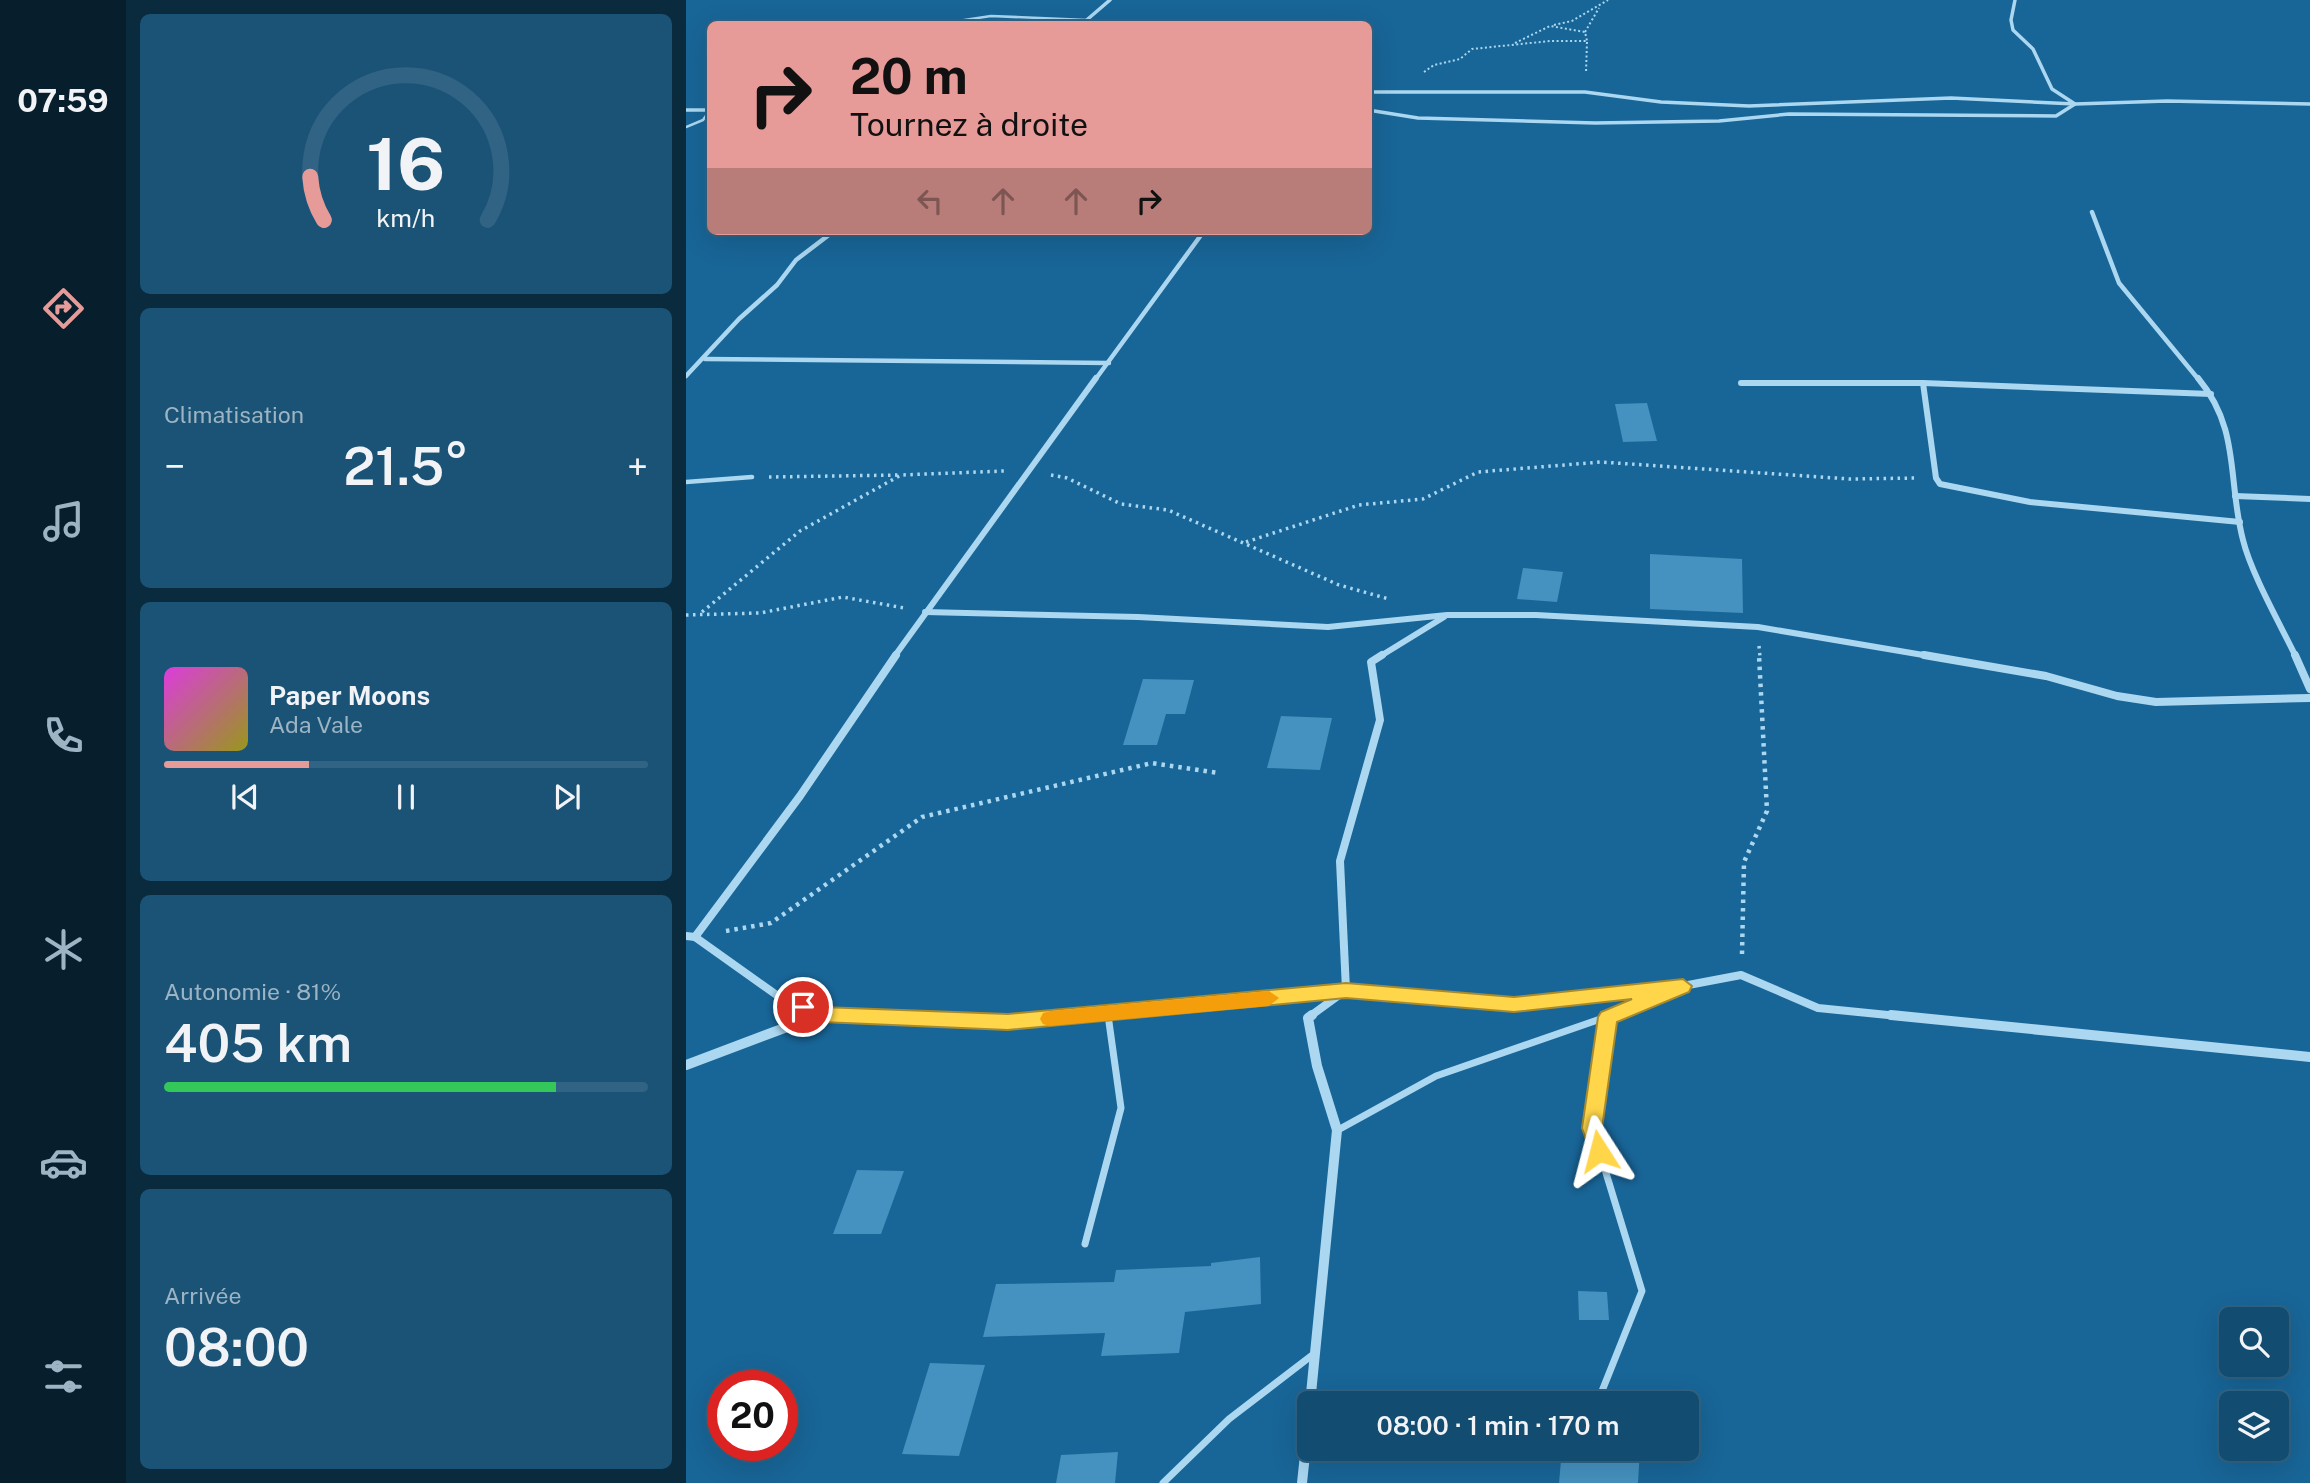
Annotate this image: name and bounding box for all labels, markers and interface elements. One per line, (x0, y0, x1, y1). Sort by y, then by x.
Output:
text: 20 m (850, 47, 968, 105)
icon: right (735, 49, 826, 140)
text: 07:59 (17, 82, 109, 119)
text: Tournez à droite (850, 106, 1088, 143)
text: 16 (366, 121, 446, 206)
icon: left (911, 182, 949, 220)
icon: ahead (984, 182, 1022, 220)
icon: ahead (1057, 182, 1095, 220)
icon: right (1130, 182, 1168, 220)
text: km/h (377, 203, 435, 233)
icon: directions (39, 284, 88, 333)
text: Climatisation (164, 401, 304, 428)
text: 21.5° (343, 436, 469, 497)
text: − (164, 444, 185, 489)
text: + (627, 444, 648, 489)
icon: music (39, 497, 88, 546)
text: Paper Moons (269, 680, 430, 711)
icon: phone (39, 711, 88, 760)
text: Ada Vale (269, 711, 363, 738)
icon: previous (226, 778, 264, 816)
icon: pause (387, 778, 425, 816)
icon: next (548, 778, 586, 816)
icon: climate (39, 925, 88, 974)
pin (773, 977, 833, 1037)
text: Autonomie · 81% (164, 978, 341, 1005)
icon: arrive (784, 988, 822, 1026)
text: 405 km (164, 1013, 352, 1074)
position arrow (1562, 1114, 1636, 1188)
icon: car (39, 1138, 88, 1187)
text: Arrivée (164, 1282, 241, 1309)
map controls (2219, 1307, 2289, 1461)
button: search (2219, 1307, 2289, 1377)
text: 08:00 (164, 1317, 309, 1378)
icon: filters (39, 1352, 88, 1401)
speed limit sign: 20 (707, 1370, 798, 1461)
button: layers (2219, 1391, 2289, 1461)
text: 08:00 · 1 min · 170 m (1376, 1410, 1620, 1441)

